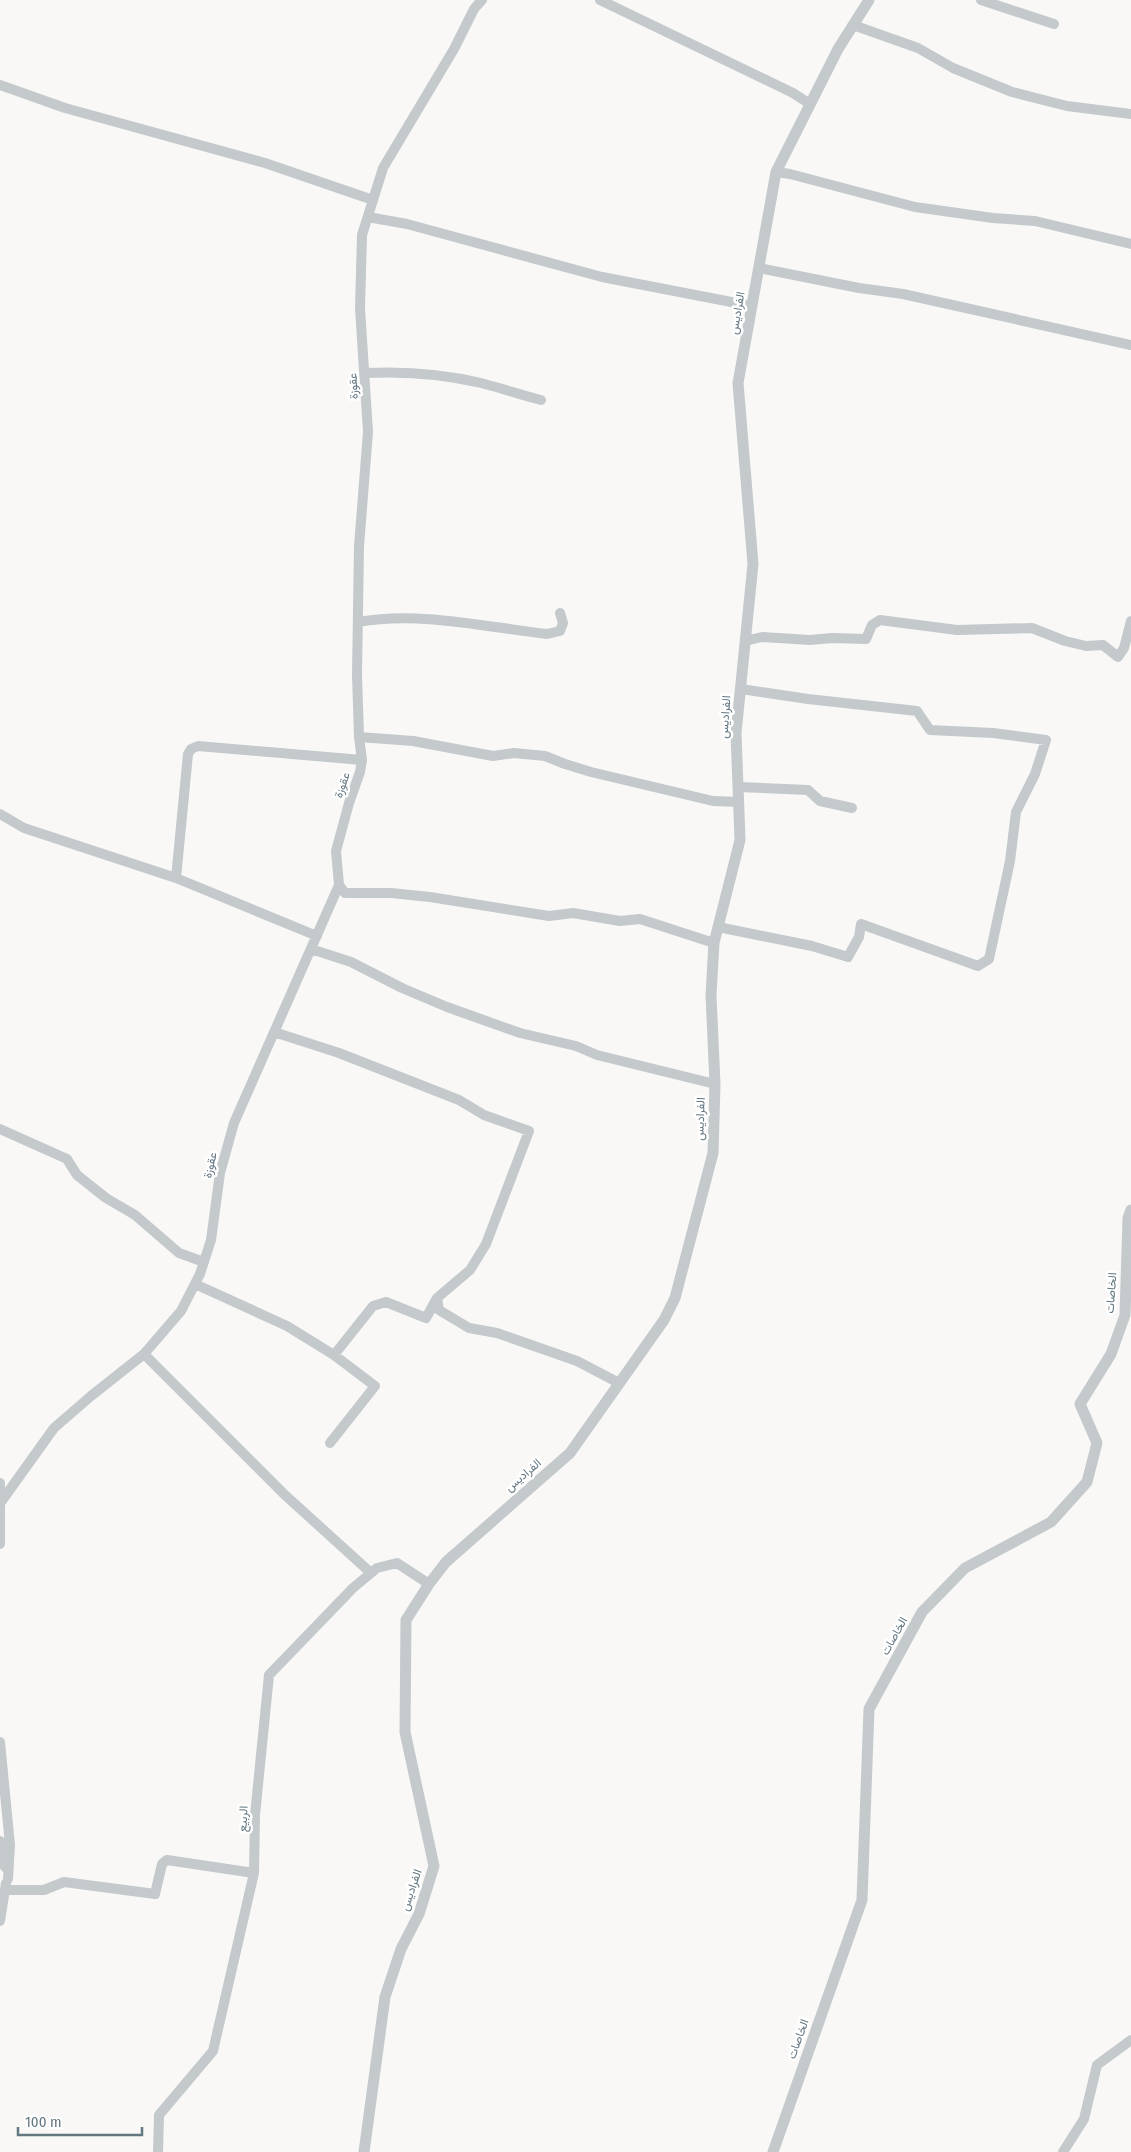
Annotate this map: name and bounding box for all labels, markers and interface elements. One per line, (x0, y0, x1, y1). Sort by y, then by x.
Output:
street label: الفراديس (726, 291, 749, 336)
street label: عقوزة (345, 372, 362, 400)
street label: الفراديس (717, 695, 734, 739)
street label: عقوزة (331, 770, 354, 800)
street label: الفراديس (692, 1097, 709, 1141)
street label: عقوزة (200, 1151, 221, 1180)
street label: الخاصات (1103, 1272, 1119, 1314)
street label: الفراديس (502, 1456, 545, 1495)
street label: الخاصات (878, 1615, 910, 1657)
street label: الربيع (235, 1805, 253, 1833)
street label: الفراديس (397, 1867, 426, 1913)
street label: الخاصات (784, 2017, 812, 2061)
scale bar (18, 2104, 141, 2136)
text: 100 m (25, 2113, 62, 2131)

